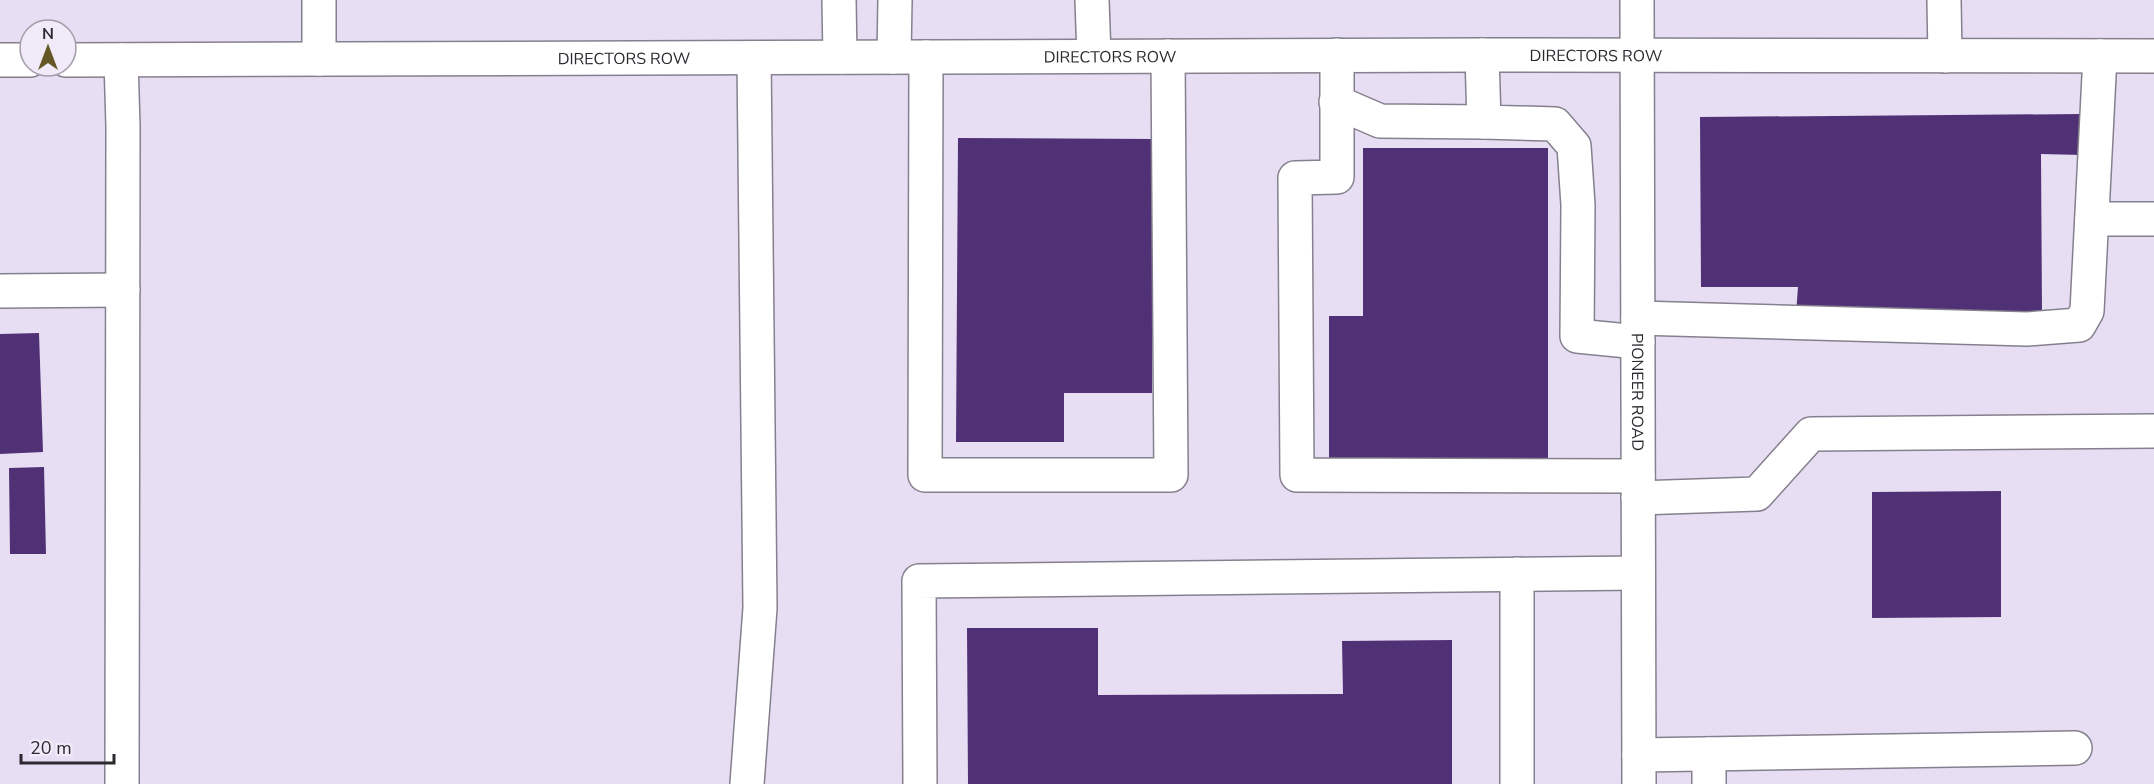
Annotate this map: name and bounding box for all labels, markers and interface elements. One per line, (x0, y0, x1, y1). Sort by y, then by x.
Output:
north arrow (18, 18, 78, 78)
text: N (42, 23, 54, 45)
street label: DIRECTORS ROW (1530, 45, 1663, 67)
street label: DIRECTORS ROW (1044, 46, 1177, 69)
street label: DIRECTORS ROW (558, 48, 691, 70)
street label: PIONEER ROAD (1626, 333, 1648, 451)
scale bar (21, 727, 114, 765)
text: 20 m (30, 736, 72, 760)

